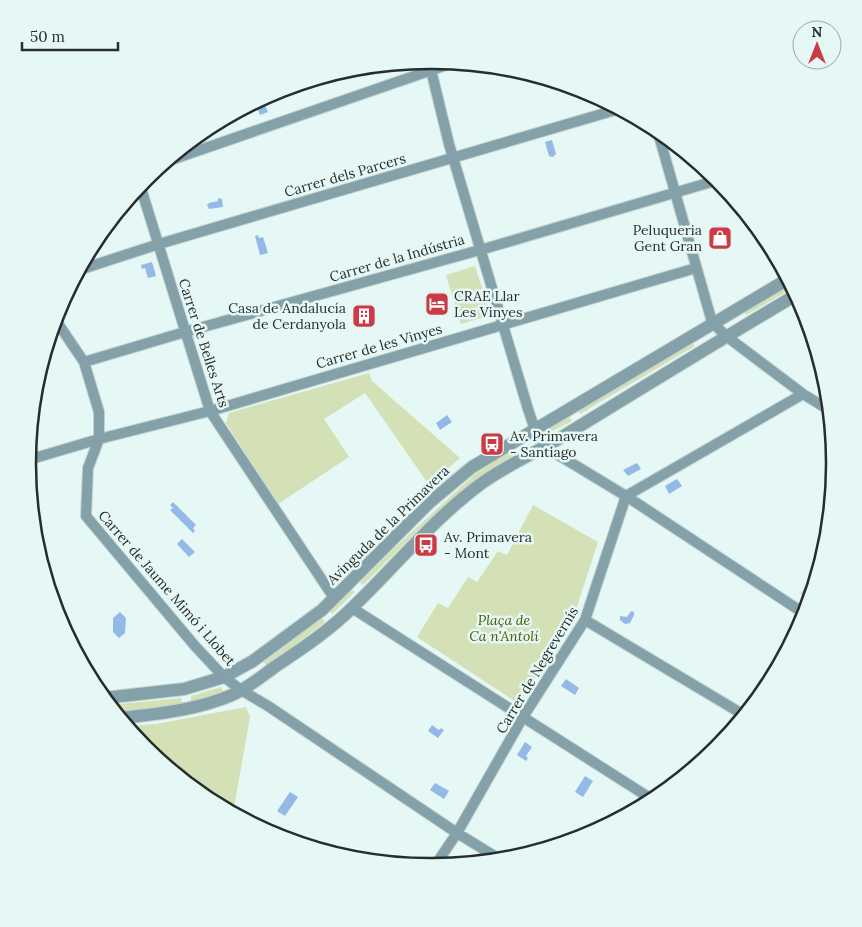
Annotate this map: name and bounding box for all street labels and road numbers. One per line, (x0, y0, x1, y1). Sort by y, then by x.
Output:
street label: Carrer dels Parcers (282, 149, 408, 201)
street label: Carrer de la Indústria (327, 230, 467, 286)
street label: Carrer de Belles Arts (175, 276, 233, 410)
street label: Carrer de les Vinyes (314, 319, 444, 373)
street label: Avinguda de la Primavera (322, 462, 453, 589)
street label: Carrer de Jaume Mimó i Llobet (95, 507, 240, 670)
street label: Carrer de Negrevernís (492, 603, 582, 737)

